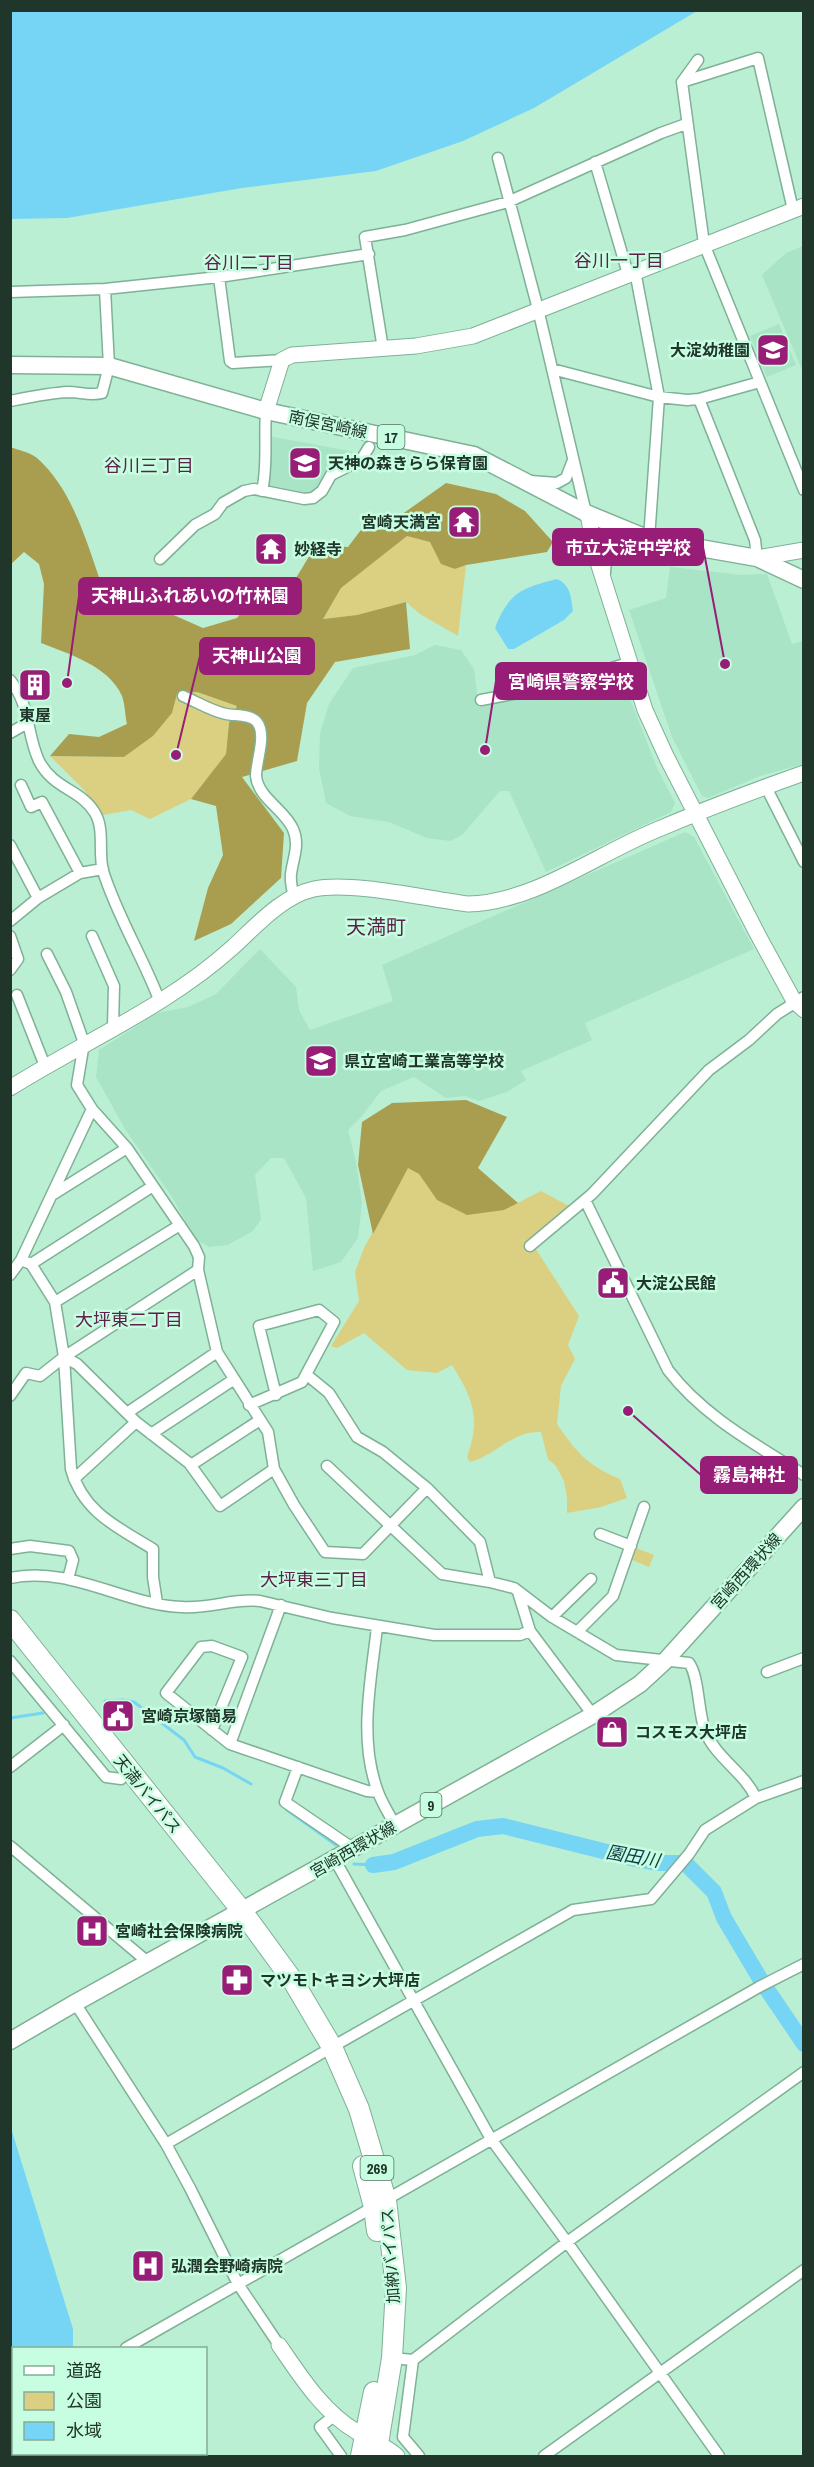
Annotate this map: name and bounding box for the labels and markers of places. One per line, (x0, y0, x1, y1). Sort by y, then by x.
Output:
school or university icon: 大淀幼稚園 (755, 332, 791, 368)
place label: 大淀幼稚園 (670, 339, 750, 361)
school or university icon: 天神の森きらら保育園 (287, 445, 323, 481)
place label: 天神の森きらら保育園 (328, 452, 488, 474)
temple icon: 宮崎天満宮 (446, 504, 482, 540)
place label: 宮崎天満宮 (361, 511, 441, 533)
callout: 市立大淀中学校 (553, 529, 703, 565)
temple icon: 妙経寺 (253, 531, 289, 567)
place label: 妙経寺 (294, 538, 342, 560)
callout: 天神山ふれあいの竹林園 (79, 578, 301, 614)
callout: 天神山公園 (200, 638, 314, 674)
callout: 宮崎県警察学校 (496, 663, 646, 699)
building icon: 東屋 (17, 667, 53, 703)
place label: 東屋 (19, 704, 51, 726)
school or university icon: 県立宮崎工業高等学校 (303, 1043, 339, 1079)
place label: 県立宮崎工業高等学校 (344, 1050, 504, 1072)
public building icon: 大淀公民館 (595, 1265, 631, 1301)
place label: 大淀公民館 (636, 1272, 716, 1294)
callout: 霧島神社 (701, 1457, 797, 1493)
public building icon: 宮崎京塚簡易 (100, 1698, 136, 1734)
place label: 宮崎京塚簡易 (141, 1705, 237, 1727)
shop icon: コスモス大坪店 (594, 1714, 630, 1750)
place label: コスモス大坪店 (635, 1721, 747, 1743)
hospital icon: 宮崎社会保険病院 (74, 1913, 110, 1949)
place label: 宮崎社会保険病院 (115, 1920, 243, 1942)
pharmacy icon: マツモトキヨシ大坪店 (219, 1962, 255, 1998)
place label: マツモトキヨシ大坪店 (260, 1969, 420, 1991)
hospital icon: 弘潤会野崎病院 (130, 2248, 166, 2284)
place label: 弘潤会野崎病院 (171, 2255, 283, 2277)

